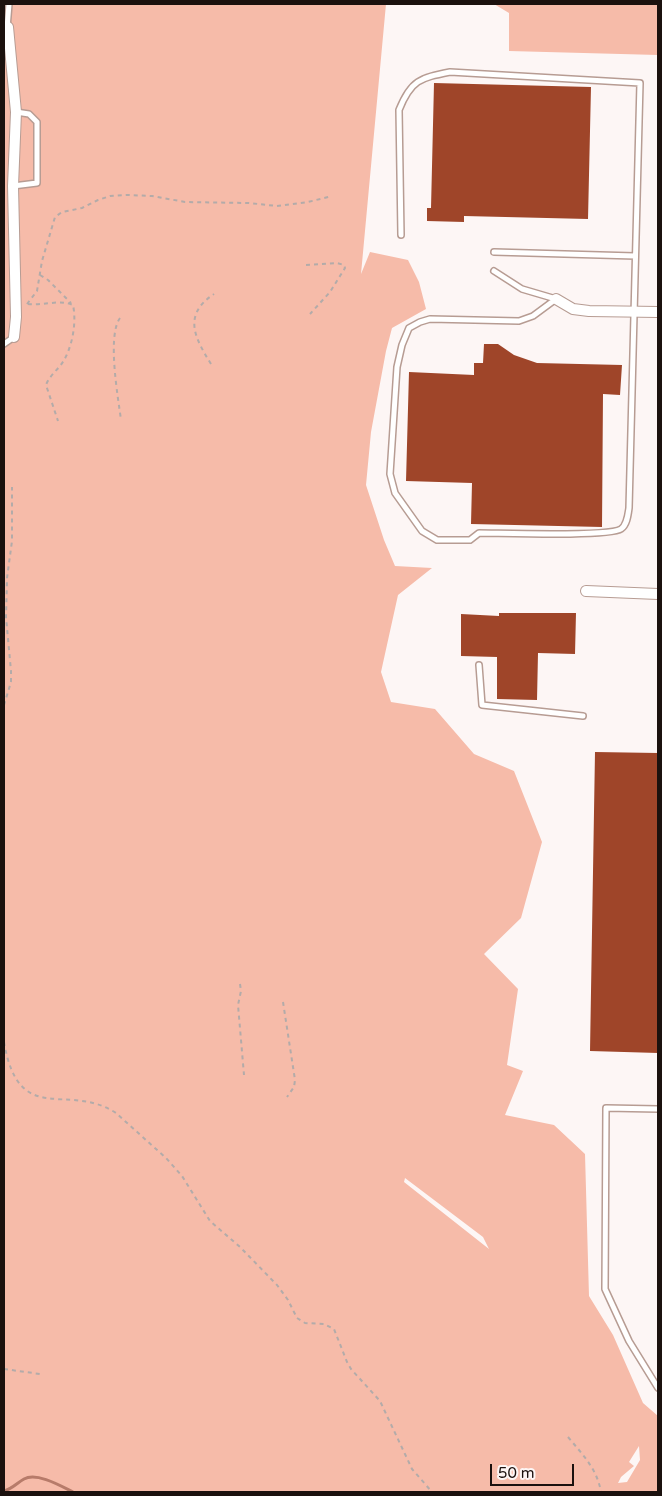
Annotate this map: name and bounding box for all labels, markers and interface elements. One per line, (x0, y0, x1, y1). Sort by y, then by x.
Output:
scale bar (492, 1454, 576, 1486)
text: 50 m (498, 1464, 535, 1482)

